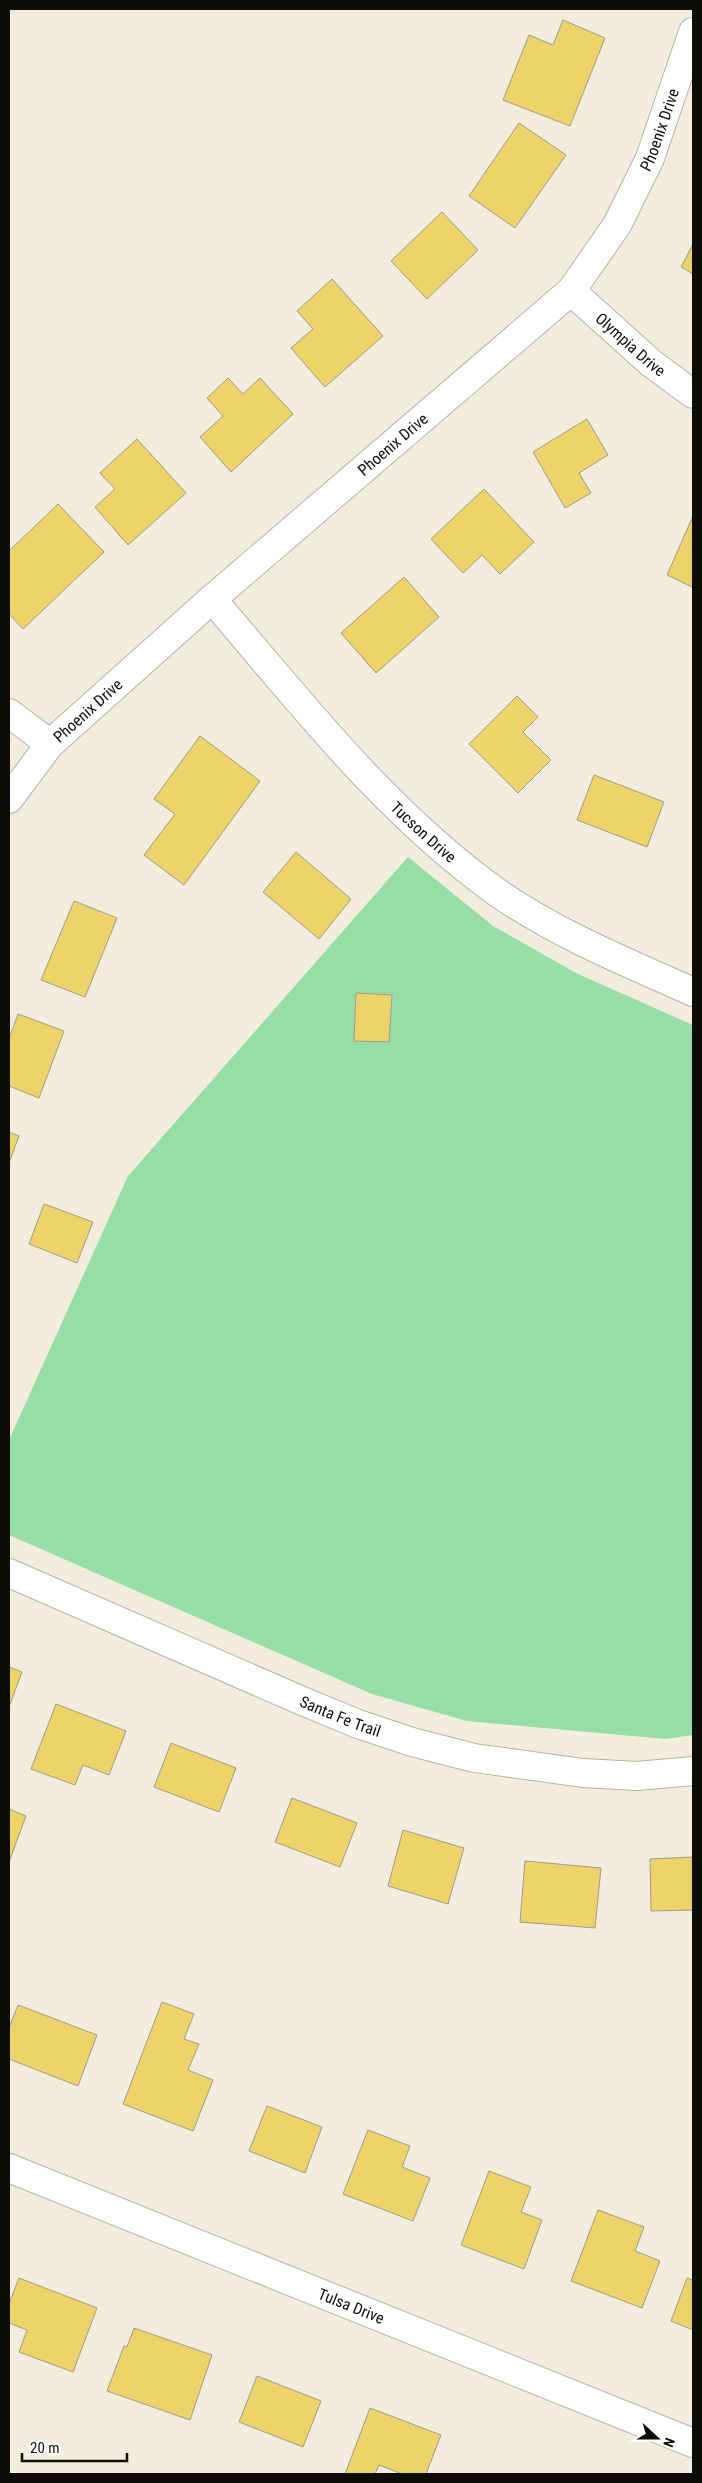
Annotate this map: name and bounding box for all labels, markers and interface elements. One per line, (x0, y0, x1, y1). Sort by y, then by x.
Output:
street label: Phoenix Drive (636, 86, 683, 174)
street label: Olympia Drive (592, 308, 669, 380)
street label: Phoenix Drive (354, 409, 432, 479)
street label: Phoenix Drive (49, 675, 126, 746)
street label: Tucson Drive (387, 797, 460, 866)
street label: Santa Fe Trail (297, 1692, 383, 1740)
street label: Tulsa Drive (316, 2284, 387, 2327)
north arrow (632, 2413, 682, 2463)
scale bar (22, 2430, 128, 2462)
text: N (660, 2436, 678, 2450)
text: 20 m (30, 2439, 60, 2457)

